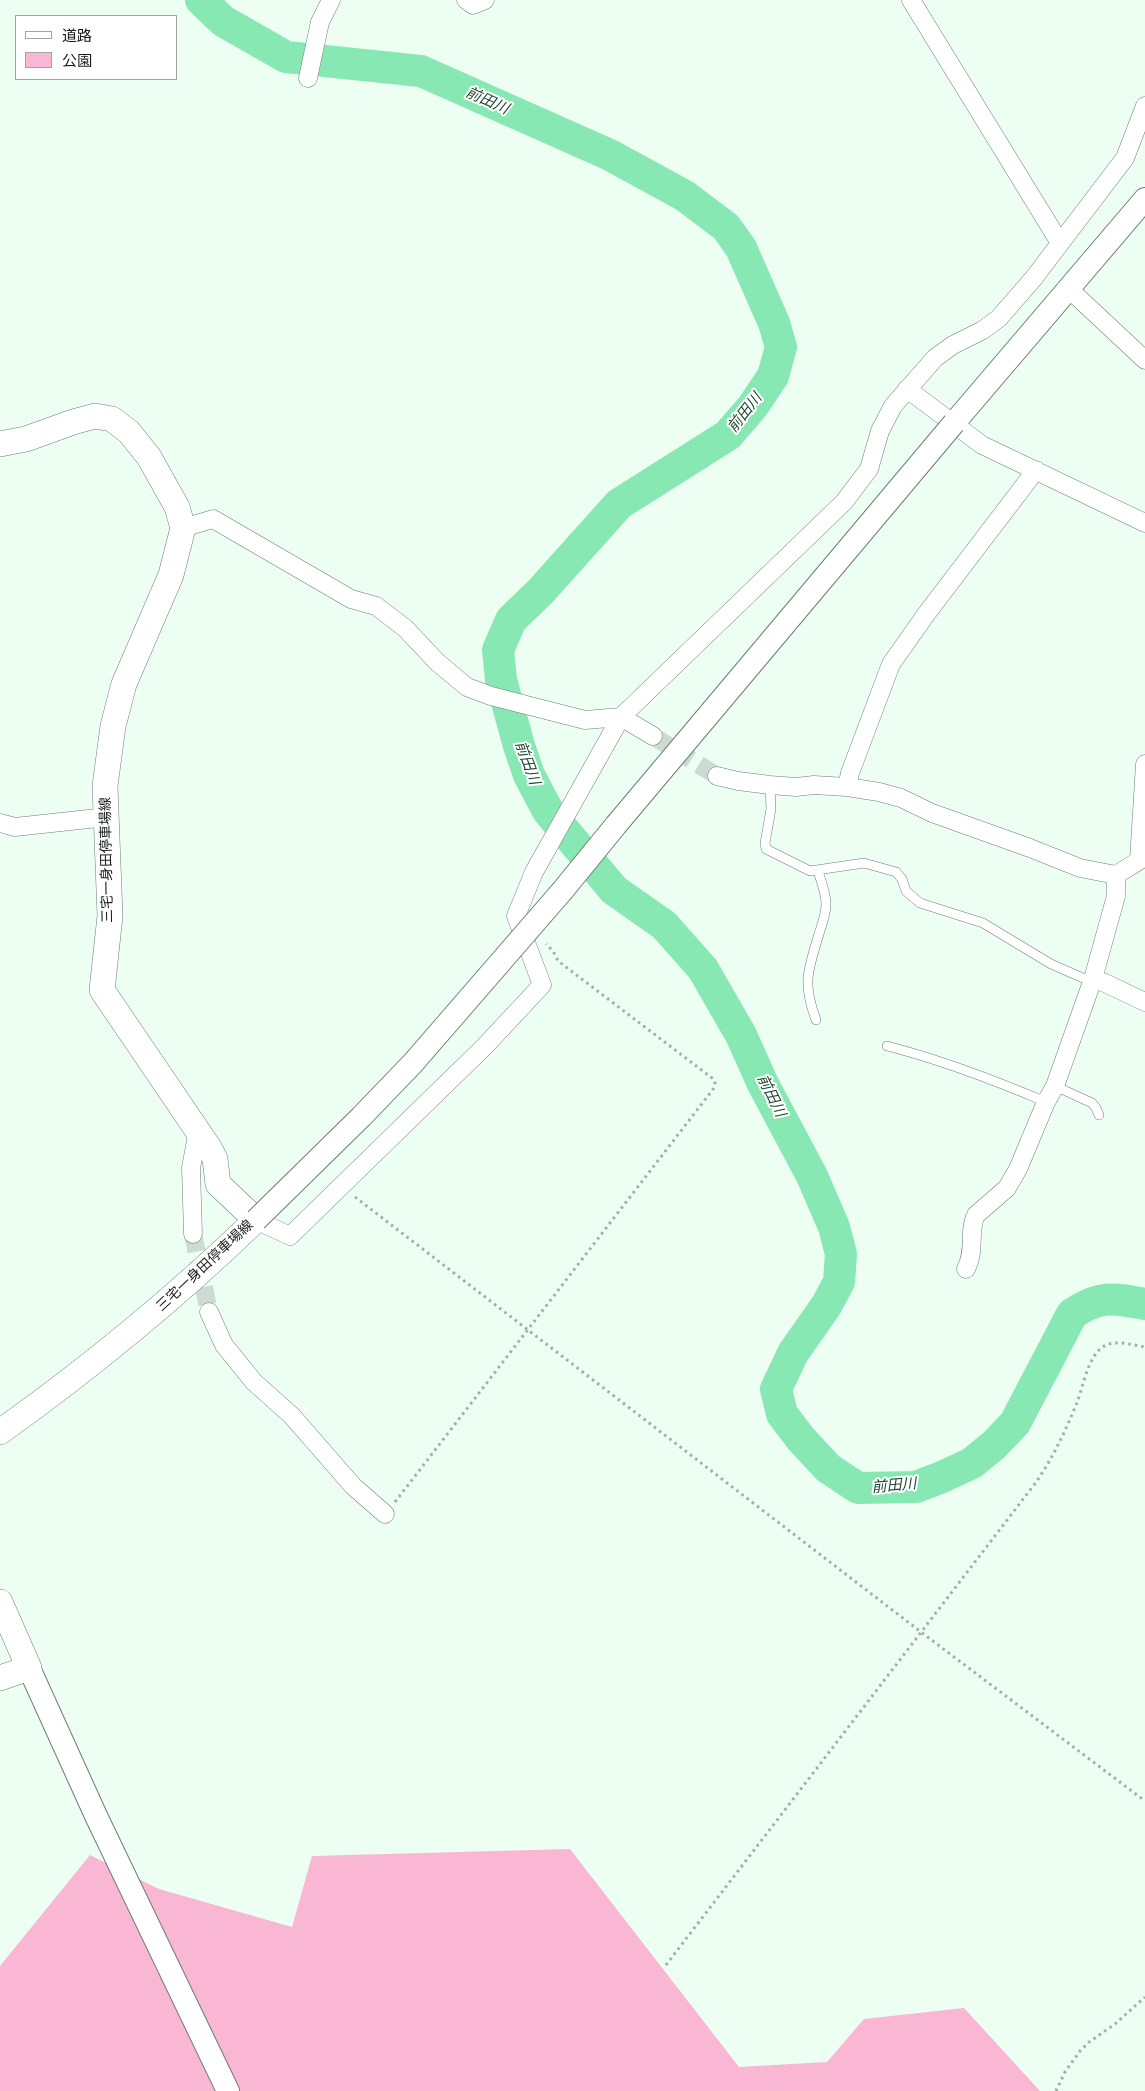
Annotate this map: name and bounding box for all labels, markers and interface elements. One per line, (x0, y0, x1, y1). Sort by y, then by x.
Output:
legend (15, 15, 178, 80)
text: 道路 (62, 27, 92, 45)
text: 公園 (62, 52, 92, 70)
water label: 前田川 (463, 84, 511, 118)
water label: 前田川 (724, 390, 766, 436)
water label: 前田川 (511, 739, 543, 787)
street label: 三宅一身田停車場線 (98, 797, 116, 923)
water label: 前田川 (753, 1072, 789, 1120)
street label: 三宅一身田停車場線 (153, 1217, 257, 1315)
water label: 前田川 (871, 1475, 917, 1497)

